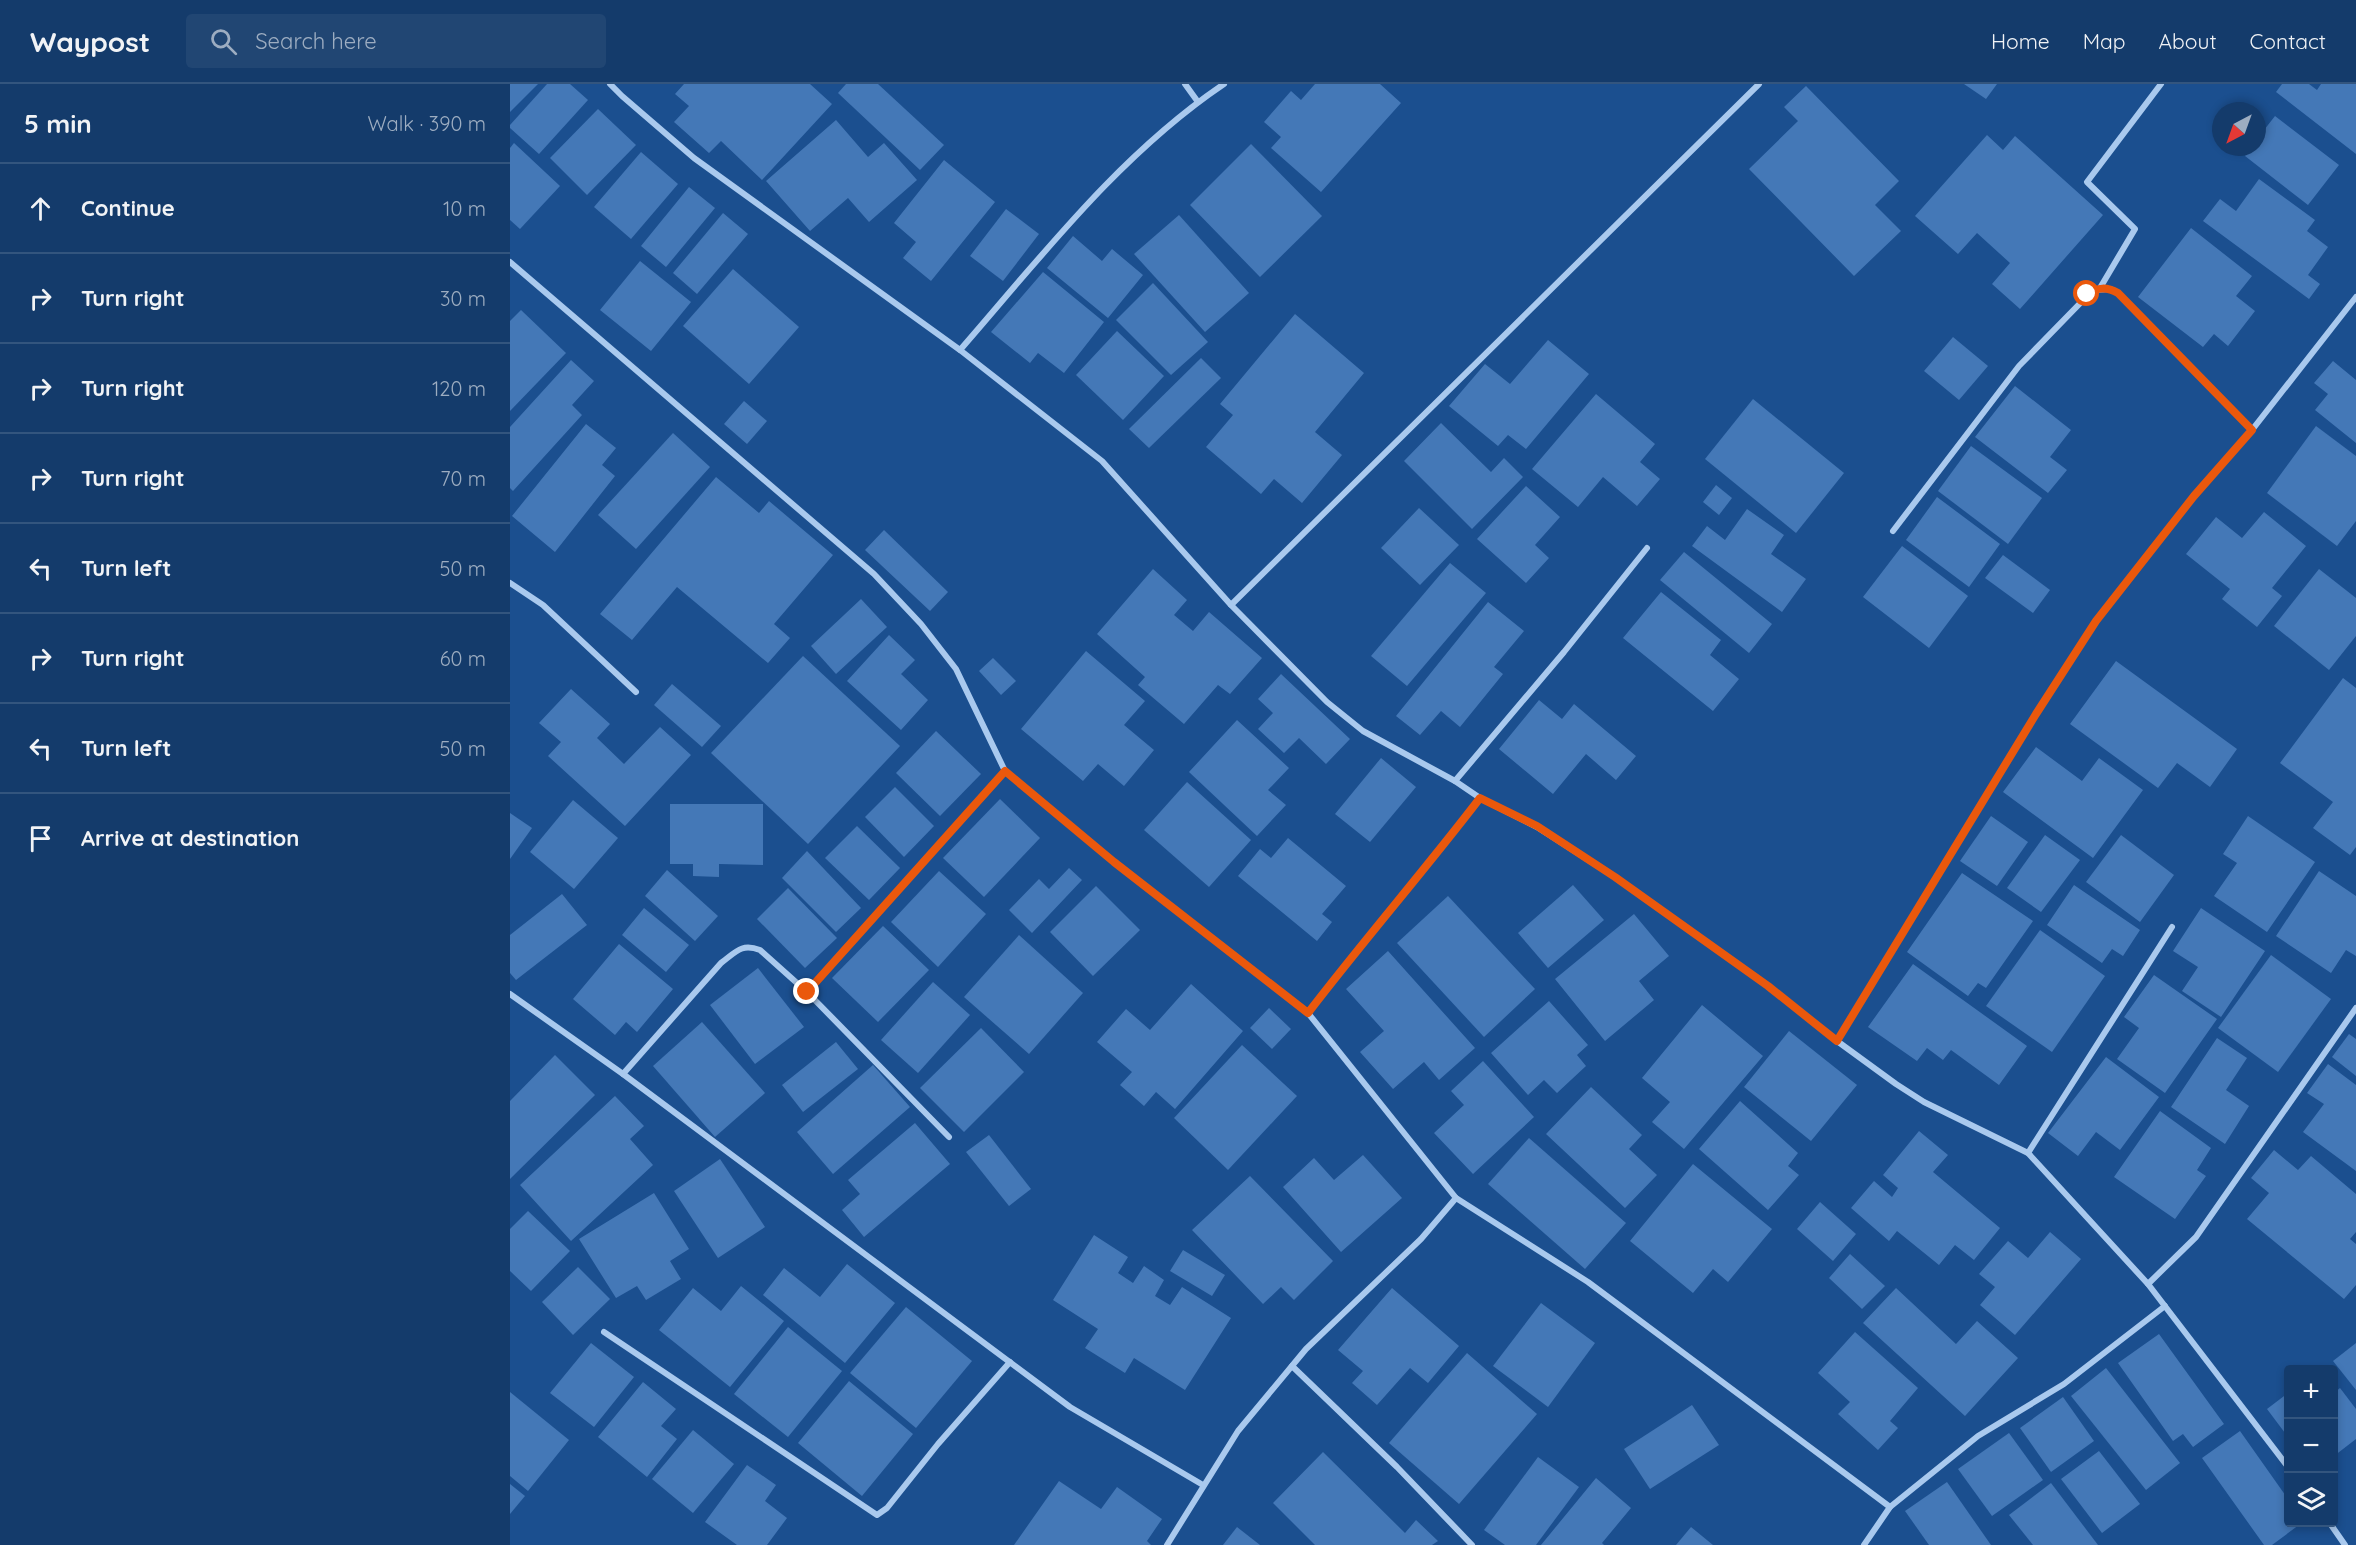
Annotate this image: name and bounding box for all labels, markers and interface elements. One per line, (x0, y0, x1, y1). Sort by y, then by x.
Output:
search box (186, 14, 606, 68)
text: Waypost (30, 24, 150, 59)
icon: search (207, 25, 240, 58)
text: Search here (255, 27, 377, 55)
text: Home (1991, 28, 2050, 54)
text: Map (2083, 28, 2126, 54)
text: About (2159, 28, 2217, 54)
text: Contact (2250, 28, 2326, 54)
north arrow (2212, 102, 2266, 156)
text: 5 min (24, 107, 92, 140)
text: Walk · 390 m (367, 111, 486, 136)
icon: ahead (24, 192, 57, 225)
text: Continue (81, 194, 175, 222)
text: 10 m (443, 196, 486, 221)
route start (2073, 280, 2099, 306)
icon: right (24, 282, 57, 315)
text: Turn right (81, 284, 185, 312)
text: 30 m (440, 286, 486, 311)
icon: right (24, 372, 57, 405)
text: Turn right (81, 374, 185, 402)
text: 120 m (432, 376, 486, 401)
icon: right (24, 462, 57, 495)
text: Turn right (81, 464, 185, 492)
text: 70 m (440, 466, 486, 491)
icon: left (24, 552, 57, 585)
text: Turn left (81, 554, 171, 582)
text: 50 m (440, 556, 486, 581)
icon: right (24, 642, 57, 675)
text: Turn right (81, 644, 185, 672)
text: 60 m (440, 646, 486, 671)
icon: left (24, 732, 57, 765)
text: Turn left (81, 734, 171, 762)
text: 50 m (440, 736, 486, 761)
icon: arrive (24, 822, 57, 855)
text: Arrive at destination (81, 824, 299, 852)
route end (793, 978, 819, 1004)
map controls (2284, 1365, 2338, 1527)
button: + (2284, 1365, 2338, 1419)
button: − (2284, 1419, 2338, 1473)
button: layers (2284, 1473, 2338, 1527)

